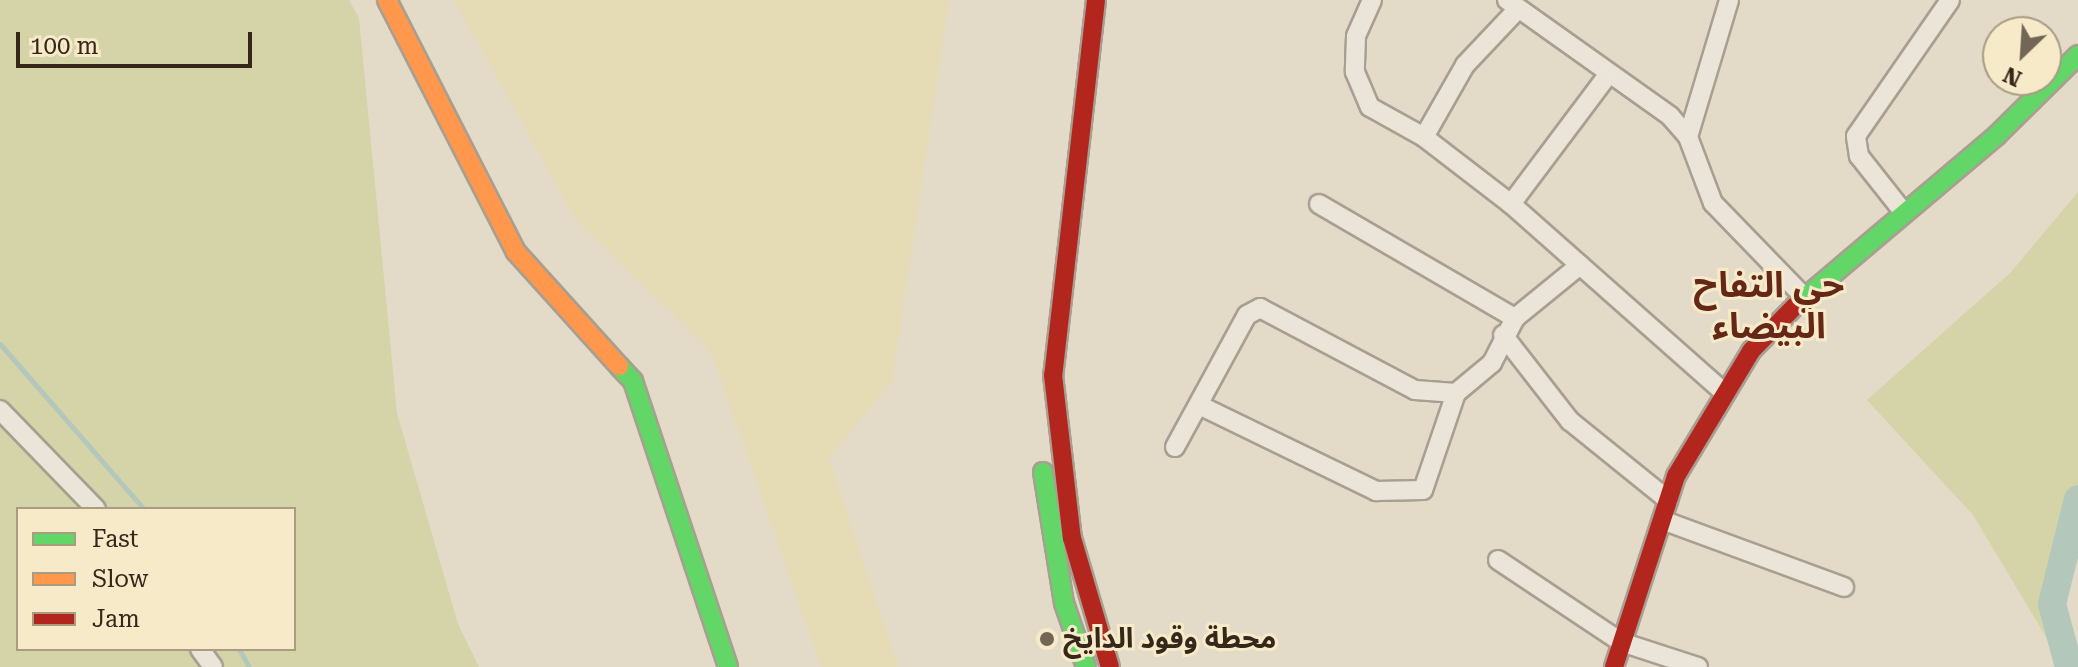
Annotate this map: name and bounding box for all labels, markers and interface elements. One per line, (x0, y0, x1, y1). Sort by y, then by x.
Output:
scale bar (20, 16, 256, 66)
north arrow (1982, 16, 2062, 96)
text: 100 m (30, 32, 98, 60)
text: N (2000, 61, 2025, 91)
district label: حي التفاح البيضاء (1693, 263, 1845, 348)
legend (16, 507, 296, 651)
text: Fast (92, 525, 139, 553)
text: Slow (92, 565, 148, 593)
text: Jam (92, 605, 140, 633)
place label: محطة وقود الدايخ (1063, 622, 1276, 656)
marker: محطة وقود الدايخ (1038, 630, 1056, 648)

